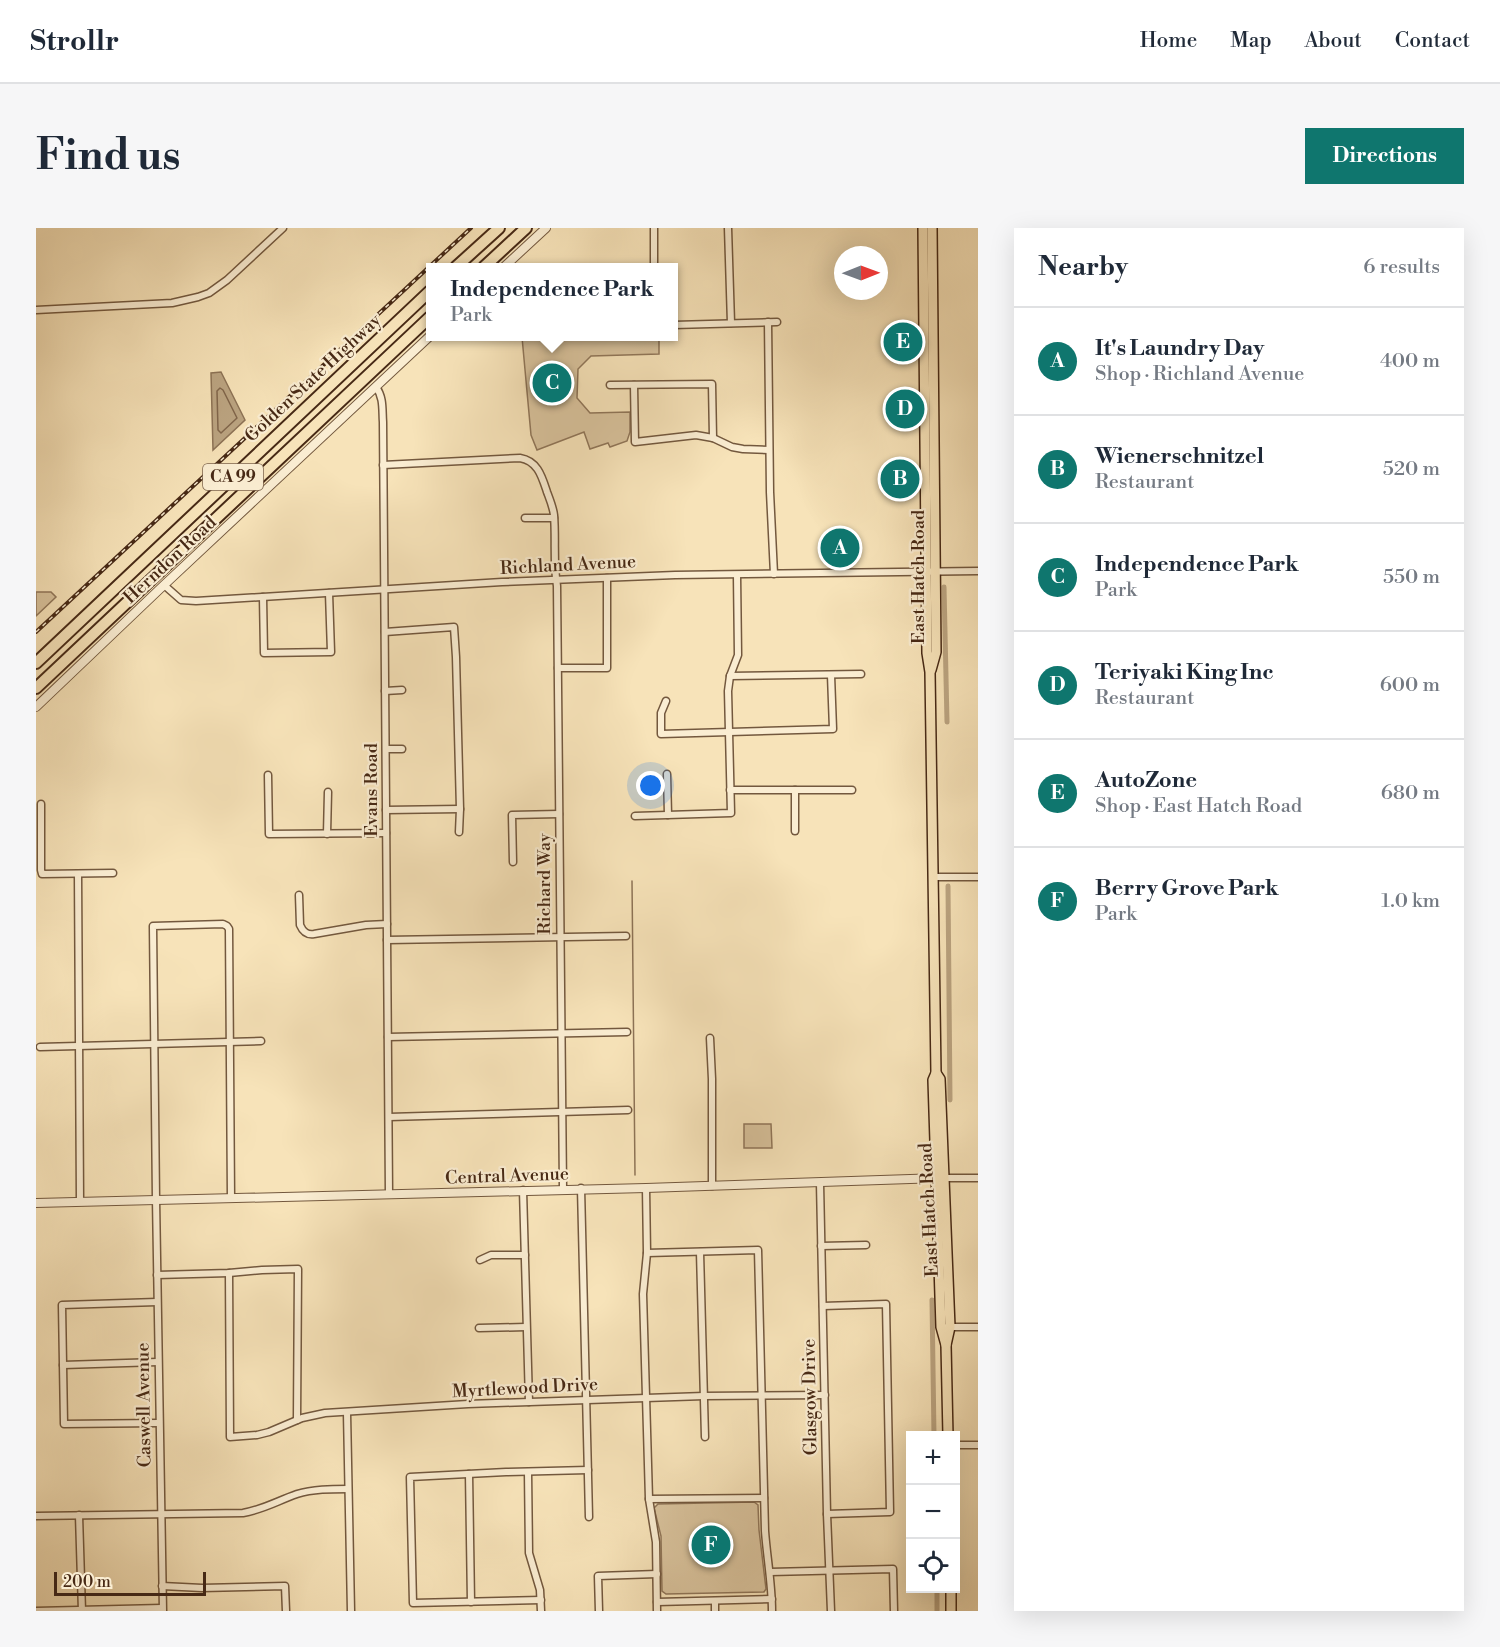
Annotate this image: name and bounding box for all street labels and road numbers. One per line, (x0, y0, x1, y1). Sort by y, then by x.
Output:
street label: Golden State Highway (240, 309, 386, 447)
road number: CA 99 (203, 464, 263, 490)
street label: East Hatch Road (907, 509, 930, 644)
street label: Herndon Road (119, 511, 222, 609)
street label: Richland Avenue (499, 550, 637, 580)
street label: Evans Road (360, 742, 383, 837)
street label: Richard Way (533, 833, 556, 935)
street label: East Hatch Road (914, 1141, 944, 1278)
street label: Central Avenue (445, 1162, 569, 1190)
street label: Glasgow Drive (797, 1338, 823, 1456)
street label: Caswell Avenue (131, 1342, 157, 1468)
street label: Myrtlewood Drive (451, 1373, 599, 1403)

